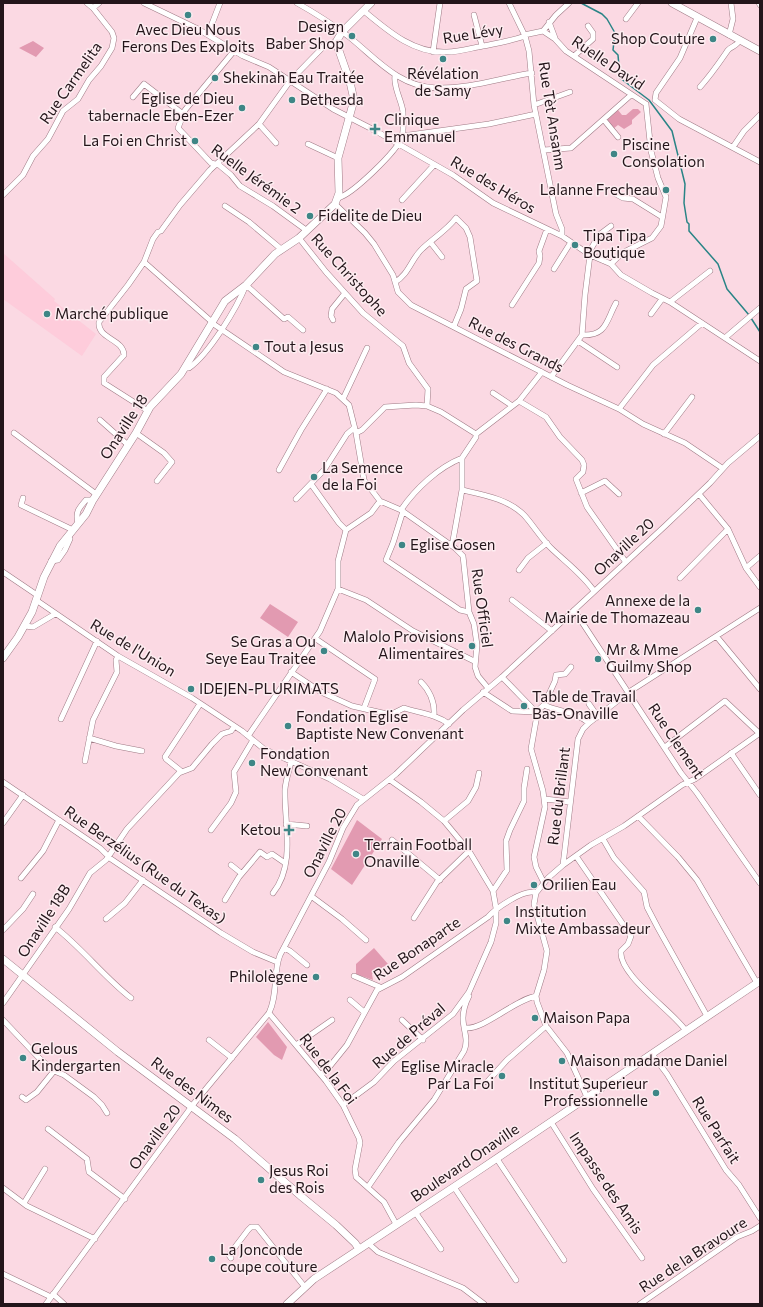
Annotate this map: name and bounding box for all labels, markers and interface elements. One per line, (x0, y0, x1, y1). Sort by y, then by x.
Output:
marker: Avec Dieu Nous Ferons Des Exploits (183, 10, 193, 20)
place label: Design Baber Shop (266, 17, 344, 52)
street label: Rue Lévy (441, 19, 505, 47)
place label: Avec Dieu Nous Ferons Des Exploits (121, 20, 255, 55)
place label: Shop Couture (611, 29, 705, 47)
marker: Design Baber Shop (347, 31, 357, 41)
street label: Ruelle David (569, 31, 648, 93)
marker: Shop Couture (708, 34, 718, 44)
street label: Rue Carmelita (35, 38, 105, 127)
marker: Révélation de Samy (438, 54, 448, 64)
street label: Rue Tèt Ansanm (536, 60, 570, 171)
place label: Révélation de Samy (407, 64, 479, 99)
place label: Shekinah Eau Traitée (223, 68, 364, 86)
marker: Shekinah Eau Traitée (210, 73, 220, 83)
place label: Eglise de Dieu tabernacle Eben-Ezer (88, 89, 234, 124)
place label: Bethesda (300, 90, 363, 108)
marker: Bethesda (287, 95, 297, 105)
marker: Eglise de Dieu tabernacle Eben-Ezer (237, 103, 247, 113)
place label: Clinique Emmanuel (384, 110, 456, 145)
marker: Clinique Emmanuel (369, 123, 381, 135)
place label: La Foi en Christ (83, 131, 187, 149)
place label: Piscine Consolation (622, 135, 705, 170)
marker: La Foi en Christ (190, 136, 200, 146)
street label: Ruelle Jérémie 2 (208, 140, 305, 217)
marker: Piscine Consolation (609, 149, 619, 159)
street label: Rue des Héros (448, 152, 539, 217)
place label: Lalanne Frecheau (540, 180, 658, 198)
marker: Lalanne Frecheau (661, 185, 671, 195)
place label: Fidelite de Dieu (318, 206, 422, 224)
marker: Fidelite de Dieu (305, 211, 315, 221)
place label: Tipa Tipa Boutique (583, 226, 646, 261)
street label: Rue Christophe (308, 229, 392, 319)
marker: Tipa Tipa Boutique (570, 240, 580, 250)
place label: Marché publique (55, 304, 169, 322)
marker: Marché publique (42, 309, 52, 319)
street label: Rue des Grands (466, 312, 567, 376)
place label: Tout a Jesus (264, 337, 344, 355)
marker: Tout a Jesus (251, 342, 261, 352)
street label: Onaville 18 (95, 391, 151, 462)
place label: La Semence de la Foi (322, 458, 403, 493)
marker: La Semence de la Foi (309, 472, 319, 482)
street label: Onaville 20 (589, 514, 657, 579)
place label: Eglise Gosen (410, 535, 495, 553)
marker: Eglise Gosen (397, 540, 407, 550)
street label: Rue Officiel (469, 567, 497, 649)
place label: Annexe de la Mairie de Thomazeau (544, 591, 690, 626)
marker: Annexe de la Mairie de Thomazeau (693, 605, 703, 615)
street label: Rue de l'Union (88, 615, 179, 680)
place label: Malolo Provisions Alimentaires (343, 627, 464, 662)
place label: Se Gras a Ou Seye Eau Traitee (205, 632, 316, 667)
place label: Mr & Mme Guilmy Shop (606, 640, 692, 675)
marker: Malolo Provisions Alimentaires (467, 641, 477, 651)
marker: Se Gras a Ou Seye Eau Traitee (319, 646, 329, 656)
marker: Mr & Mme Guilmy Shop (593, 654, 603, 664)
place label: IDEJEN-PLURIMATS (199, 679, 339, 697)
marker: IDEJEN-PLURIMATS (186, 684, 196, 694)
place label: Table de Travail Bas-Onaville (532, 687, 636, 722)
street label: Rue Clement (645, 699, 709, 781)
marker: Table de Travail Bas-Onaville (519, 701, 529, 711)
place label: Fondation Eglise Baptiste New Convenant (296, 707, 464, 742)
marker: Fondation Eglise Baptiste New Convenant (283, 721, 293, 731)
place label: Fondation New Convenant (260, 744, 368, 779)
street label: Rue du Brillant (543, 746, 573, 846)
marker: Fondation New Convenant (247, 758, 257, 768)
street label: Rue Berzélius (Rue du Texas) (61, 801, 230, 927)
street label: Onaville 20 (299, 804, 350, 881)
place label: Ketou (240, 820, 281, 838)
marker: Ketou (284, 825, 294, 835)
place label: Terrain Football Onaville (364, 835, 472, 870)
marker: Terrain Football Onaville (351, 849, 361, 859)
place label: Orilien Eau (542, 875, 616, 893)
street label: Onaville 18B (13, 880, 74, 960)
marker: Orilien Eau (529, 880, 539, 890)
place label: Institution Mixte Ambassadeur (515, 902, 651, 937)
street label: Rue Bonaparte (370, 912, 463, 984)
marker: Institution Mixte Ambassadeur (502, 916, 512, 926)
place label: Philolègene (229, 967, 308, 985)
marker: Philolègene (311, 972, 321, 982)
street label: Rue de Préval (368, 999, 448, 1072)
place label: Maison Papa (543, 1008, 630, 1026)
marker: Maison Papa (530, 1013, 540, 1023)
street label: Rue de la Foi (296, 1029, 361, 1107)
place label: Gelous Kindergarten (31, 1039, 121, 1074)
place label: Maison madame Daniel (570, 1051, 728, 1069)
street label: Rue des Nimes (148, 1052, 237, 1126)
marker: Gelous Kindergarten (18, 1053, 28, 1063)
marker: Maison madame Daniel (557, 1056, 567, 1066)
place label: Eglise Miracle Par La Foi (401, 1057, 494, 1092)
marker: Eglise Miracle Par La Foi (497, 1071, 507, 1081)
place label: Institut Superieur Professionnelle (529, 1074, 648, 1109)
marker: Institut Superieur Professionnelle (651, 1088, 661, 1098)
street label: Rue Parfait (689, 1092, 745, 1166)
street label: Onaville 20 (124, 1100, 184, 1173)
street label: Boulevard Onaville (407, 1119, 522, 1205)
street label: Impasse des Amis (566, 1128, 648, 1237)
place label: Jesus Roi des Rois (269, 1161, 329, 1196)
marker: Jesus Roi des Rois (256, 1175, 266, 1185)
street label: Rue de la Bravoure (635, 1213, 750, 1296)
place label: La Jonconde coupe couture (220, 1240, 317, 1275)
marker: La Jonconde coupe couture (207, 1254, 217, 1264)

